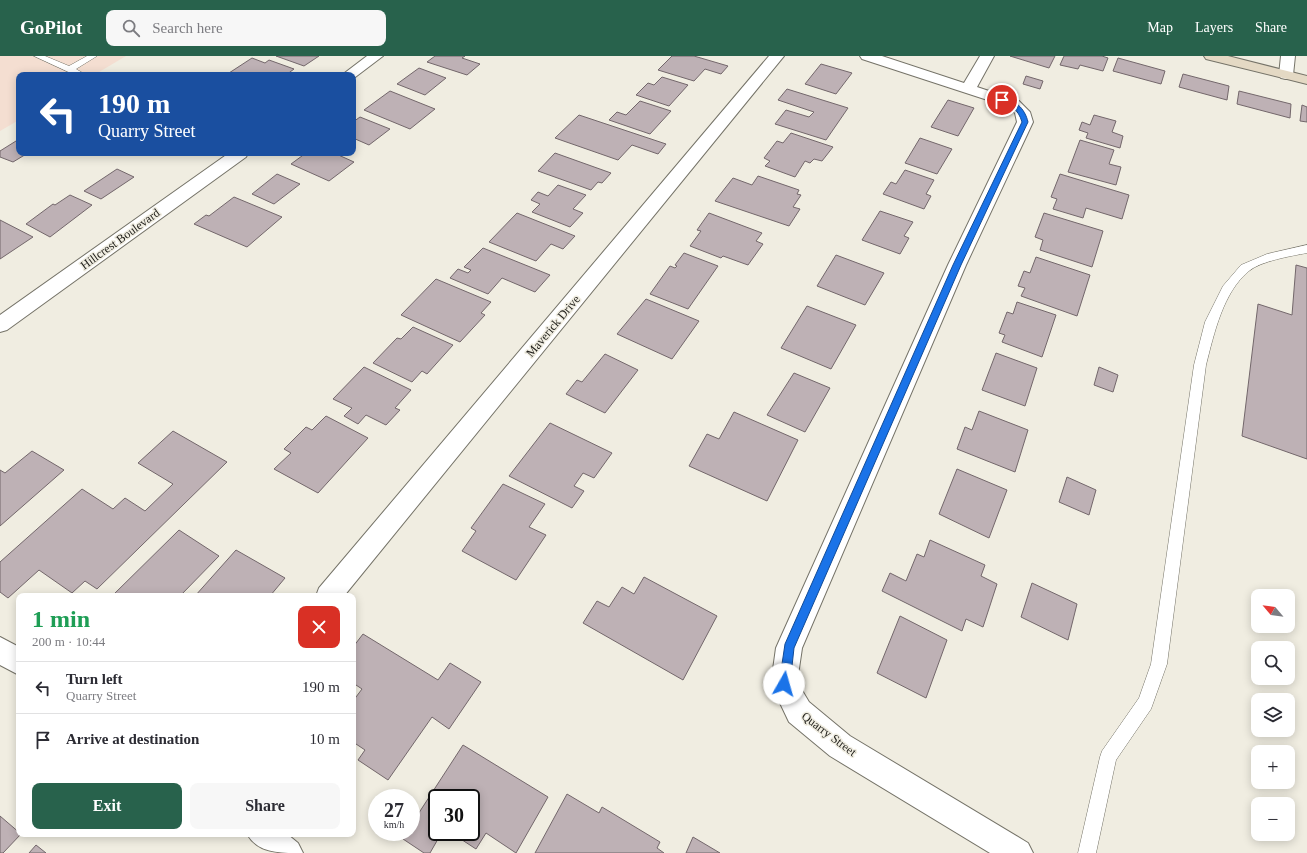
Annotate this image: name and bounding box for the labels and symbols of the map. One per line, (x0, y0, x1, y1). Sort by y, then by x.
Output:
pin (985, 83, 1019, 117)
street label: Hillcrest Boulevard (78, 206, 162, 272)
street label: Maverick Drive (523, 292, 583, 360)
north arrow (1251, 589, 1295, 633)
position arrow (763, 663, 805, 705)
street label: Quarry Street (799, 709, 860, 760)
speed limit sign: 30 (428, 789, 480, 841)

